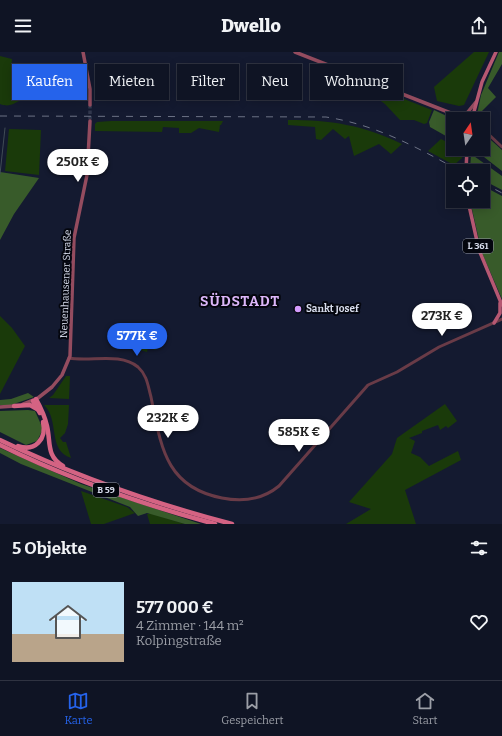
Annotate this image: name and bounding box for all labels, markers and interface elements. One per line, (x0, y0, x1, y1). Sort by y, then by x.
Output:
icon: menu (12, 15, 34, 37)
text: Dwello (221, 15, 281, 37)
icon: share (468, 15, 490, 37)
chip: Kaufen (12, 64, 87, 100)
chip: Mieten (95, 64, 169, 100)
chip: Filter (177, 64, 239, 100)
chip: Neu (247, 64, 302, 100)
chip: Wohnung (310, 64, 403, 100)
north arrow (446, 112, 490, 156)
map controls (446, 112, 490, 208)
pin: 250K € (45, 149, 111, 183)
text: 250K € (56, 154, 100, 169)
button: locate (446, 164, 490, 208)
street label: Neuenhausener Straße (58, 230, 74, 338)
road number: L 361 (463, 239, 493, 253)
district label: SÜDSTADT (200, 292, 280, 310)
place label: Sankt Josef (306, 303, 360, 315)
pin: 273K € (409, 303, 475, 337)
marker: Sankt Josef (293, 304, 303, 314)
text: 273K € (421, 308, 463, 323)
pin: 577K € (104, 323, 170, 357)
text: 577K € (116, 328, 158, 343)
pin: 232K € (135, 405, 201, 439)
text: 232K € (147, 410, 189, 425)
pin: 585K € (266, 419, 332, 453)
text: 585K € (278, 424, 320, 439)
road number: B 59 (93, 483, 119, 497)
icon: filters (468, 537, 490, 559)
text: 5 Objekte (12, 538, 87, 559)
text: 577 000 € (136, 597, 214, 618)
icon: home (44, 598, 92, 646)
icon: heart (468, 611, 490, 633)
text: 4 Zimmer · 144 m² (136, 618, 244, 633)
text: Kolpingstraße (136, 633, 222, 648)
tab: Karte (64, 690, 92, 727)
tab: Gespeichert (221, 690, 284, 727)
tab: Start (412, 690, 438, 727)

